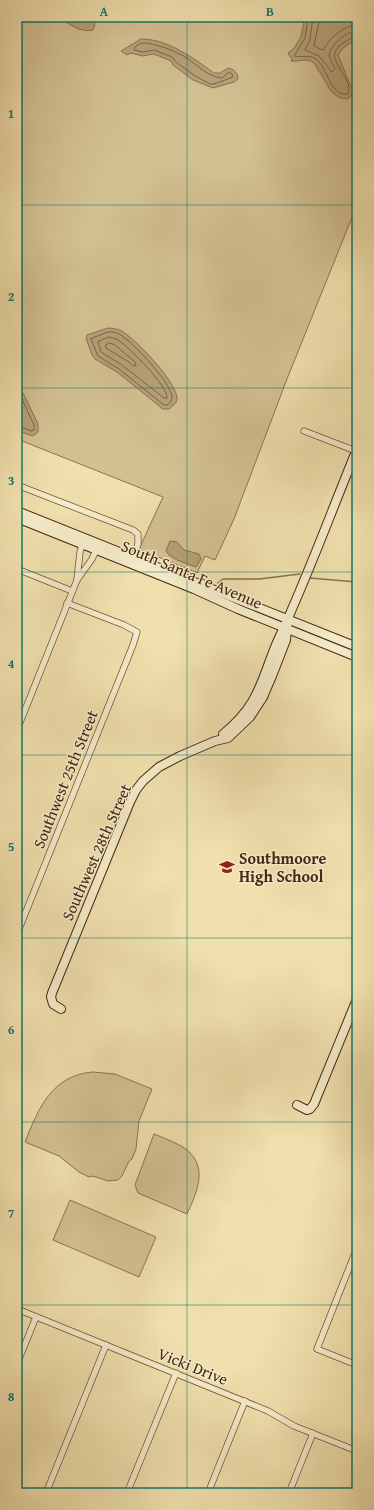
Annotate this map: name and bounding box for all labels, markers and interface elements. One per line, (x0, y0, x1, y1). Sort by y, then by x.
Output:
text: A (100, 2, 109, 21)
text: B (266, 2, 274, 21)
text: 1 (8, 104, 14, 123)
text: 2 (8, 287, 15, 306)
text: 3 (8, 471, 14, 490)
street label: South Santa Fe Avenue (118, 533, 266, 615)
text: 4 (8, 654, 15, 673)
street label: Southwest 25th Street (26, 706, 104, 852)
street label: Southwest 28th Street (55, 779, 137, 924)
text: 5 (8, 837, 15, 856)
place label: Southmoore High School (239, 846, 326, 888)
school or university icon: Southmoore High School (218, 858, 236, 876)
text: 6 (8, 1020, 15, 1039)
text: 7 (8, 1204, 15, 1223)
street label: Vicki Drive (154, 1341, 232, 1391)
text: 8 (8, 1387, 15, 1406)

